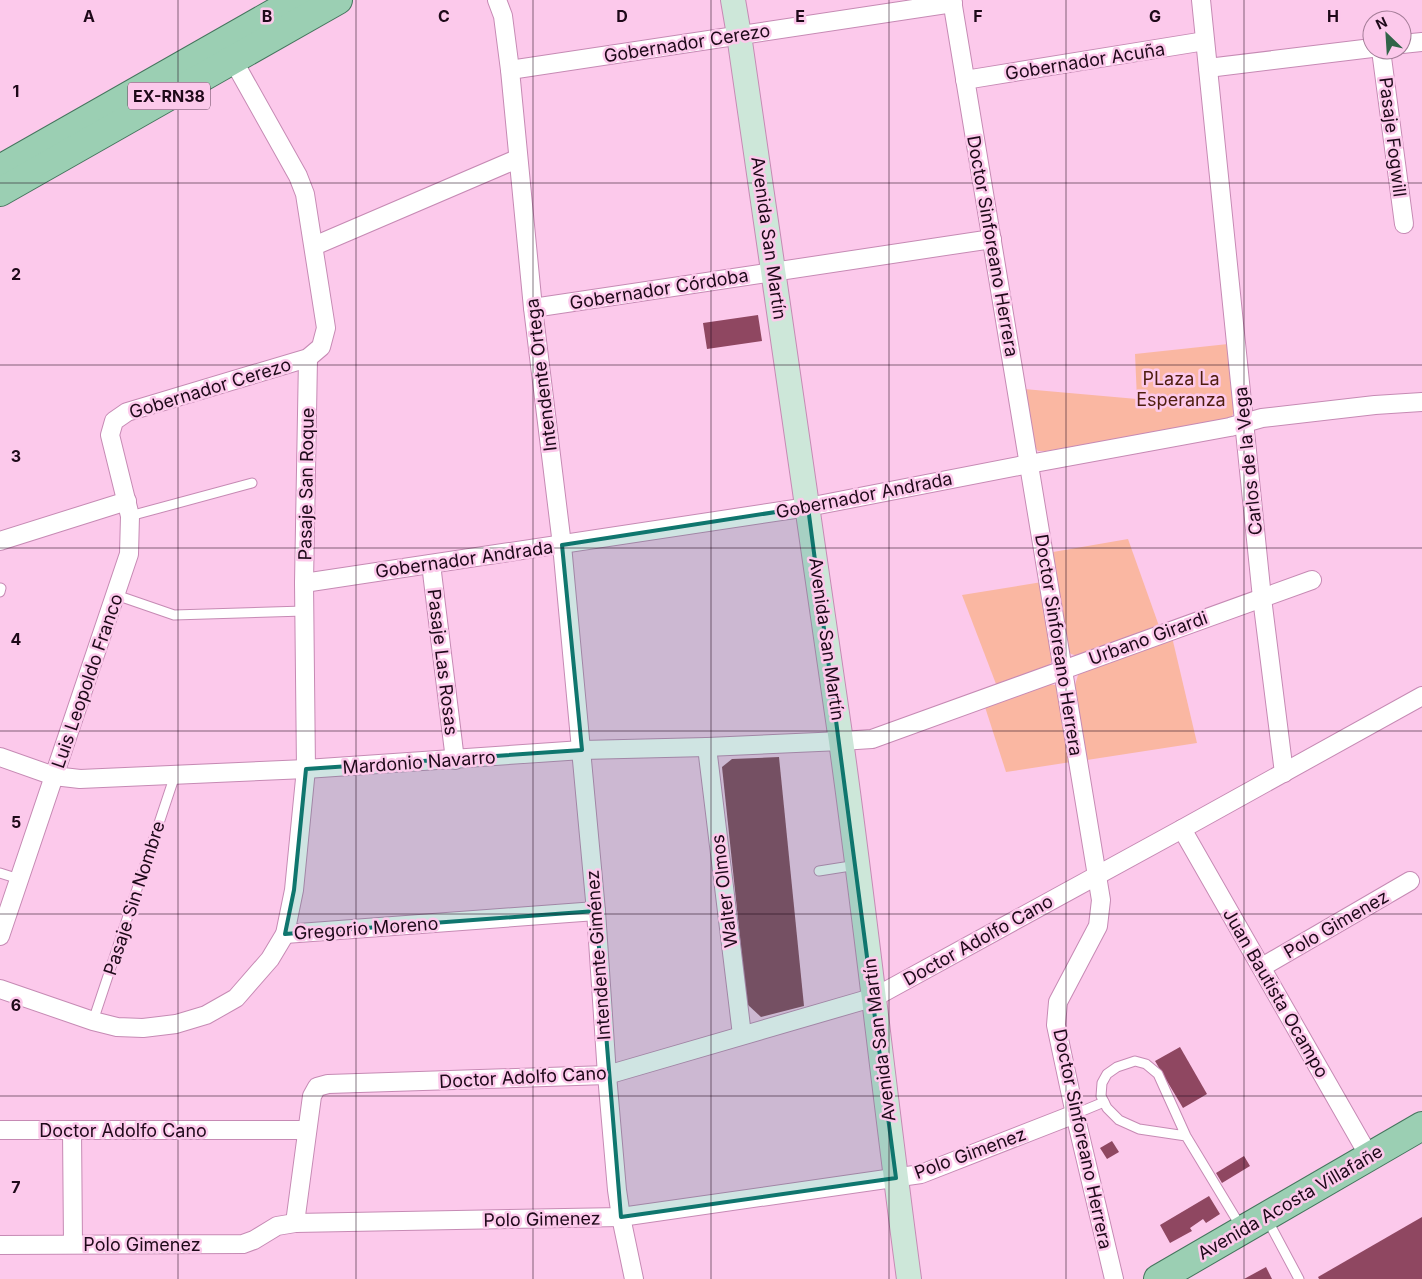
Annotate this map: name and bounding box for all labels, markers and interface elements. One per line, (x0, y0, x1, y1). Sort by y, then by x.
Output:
text: A (83, 6, 95, 26)
text: B (262, 6, 272, 26)
text: C (438, 6, 450, 26)
text: D (616, 6, 628, 26)
text: E (795, 6, 805, 26)
text: F (973, 6, 983, 26)
text: G (1149, 6, 1161, 26)
text: H (1327, 6, 1339, 26)
north arrow (1362, 10, 1412, 60)
text: N (1373, 13, 1390, 33)
street label: Gobernador Cerezo (602, 19, 772, 67)
street label: Gobernador Acuña (1004, 38, 1166, 84)
street label: Pasaje Fogwill (1375, 76, 1411, 198)
text: 1 (13, 81, 19, 101)
road number: EX-RN38 (128, 82, 210, 110)
street label: Doctor Sinforeano Herrera (963, 134, 1023, 358)
street label: Avenida San Martín (747, 155, 791, 321)
text: 2 (11, 264, 21, 284)
street label: Gobernador Córdoba (568, 264, 750, 314)
street label: Intendente Ortega (521, 297, 561, 453)
street label: Gobernador Cerezo (127, 353, 293, 423)
park label: PLaza La Esperanza (1136, 368, 1226, 410)
street label: Carlos de la Vega (1230, 386, 1266, 536)
street label: Pasaje San Roque (294, 407, 318, 561)
text: 3 (11, 446, 21, 466)
street label: Gobernador Andrada (774, 468, 954, 522)
street label: Doctor Sinforeano Herrera (1031, 533, 1087, 757)
street label: Gobernador Andrada (374, 536, 554, 582)
street label: Avenida San Martín (805, 556, 849, 722)
street label: Pasaje Las Rosas (424, 588, 462, 736)
street label: Luis Leopoldo Franco (47, 591, 127, 771)
street label: Urbano Girardi (1086, 607, 1210, 669)
text: 4 (11, 629, 22, 649)
street label: Mardonio Navarro (342, 746, 496, 778)
text: 5 (11, 812, 21, 832)
street label: Pasaje Sin Nombre (99, 818, 169, 978)
street label: Walter Olmos (707, 833, 741, 949)
street label: Intendente Giménez (582, 869, 614, 1041)
street label: Polo Gimenez (1280, 886, 1392, 962)
street label: Doctor Adolfo Cano (900, 890, 1056, 990)
street label: Juan Bautista Ocampo (1219, 905, 1333, 1081)
street label: Gregorio Moreno (293, 912, 439, 944)
street label: Avenida San Martín (859, 957, 899, 1123)
text: 6 (11, 995, 21, 1015)
street label: Doctor Sinforeano Herrera (1049, 1027, 1117, 1251)
street label: Doctor Adolfo Cano (439, 1062, 607, 1092)
street label: Doctor Adolfo Cano (39, 1120, 207, 1141)
street label: Polo Gimenez (911, 1123, 1029, 1183)
street label: Avenida Acosta Villafañe (1194, 1140, 1386, 1264)
text: 7 (11, 1177, 21, 1197)
street label: Polo Gimenez (483, 1207, 601, 1231)
street label: Polo Gimenez (83, 1234, 201, 1255)

